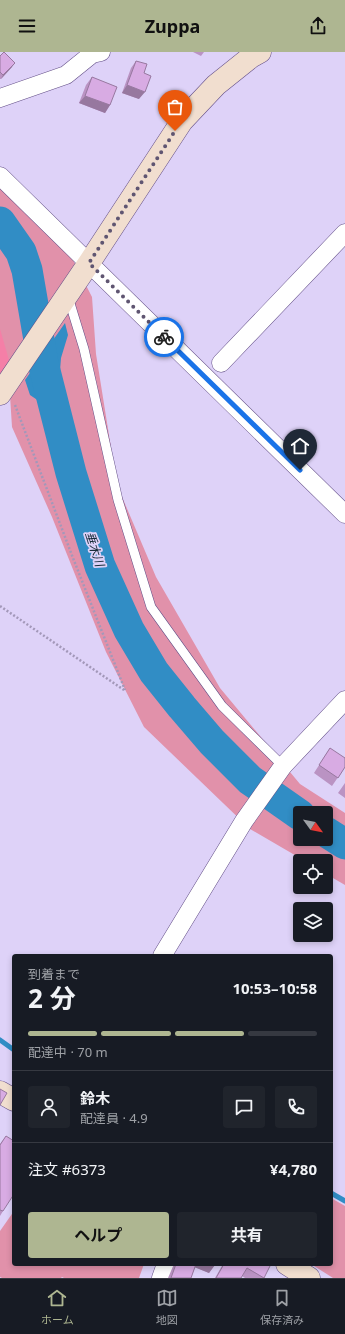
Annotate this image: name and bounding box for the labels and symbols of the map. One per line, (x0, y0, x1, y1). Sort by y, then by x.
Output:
pin (158, 90, 192, 131)
courier (144, 317, 184, 357)
pin (283, 429, 317, 470)
water label: 垂木川 (81, 529, 109, 571)
north arrow (293, 806, 333, 846)

